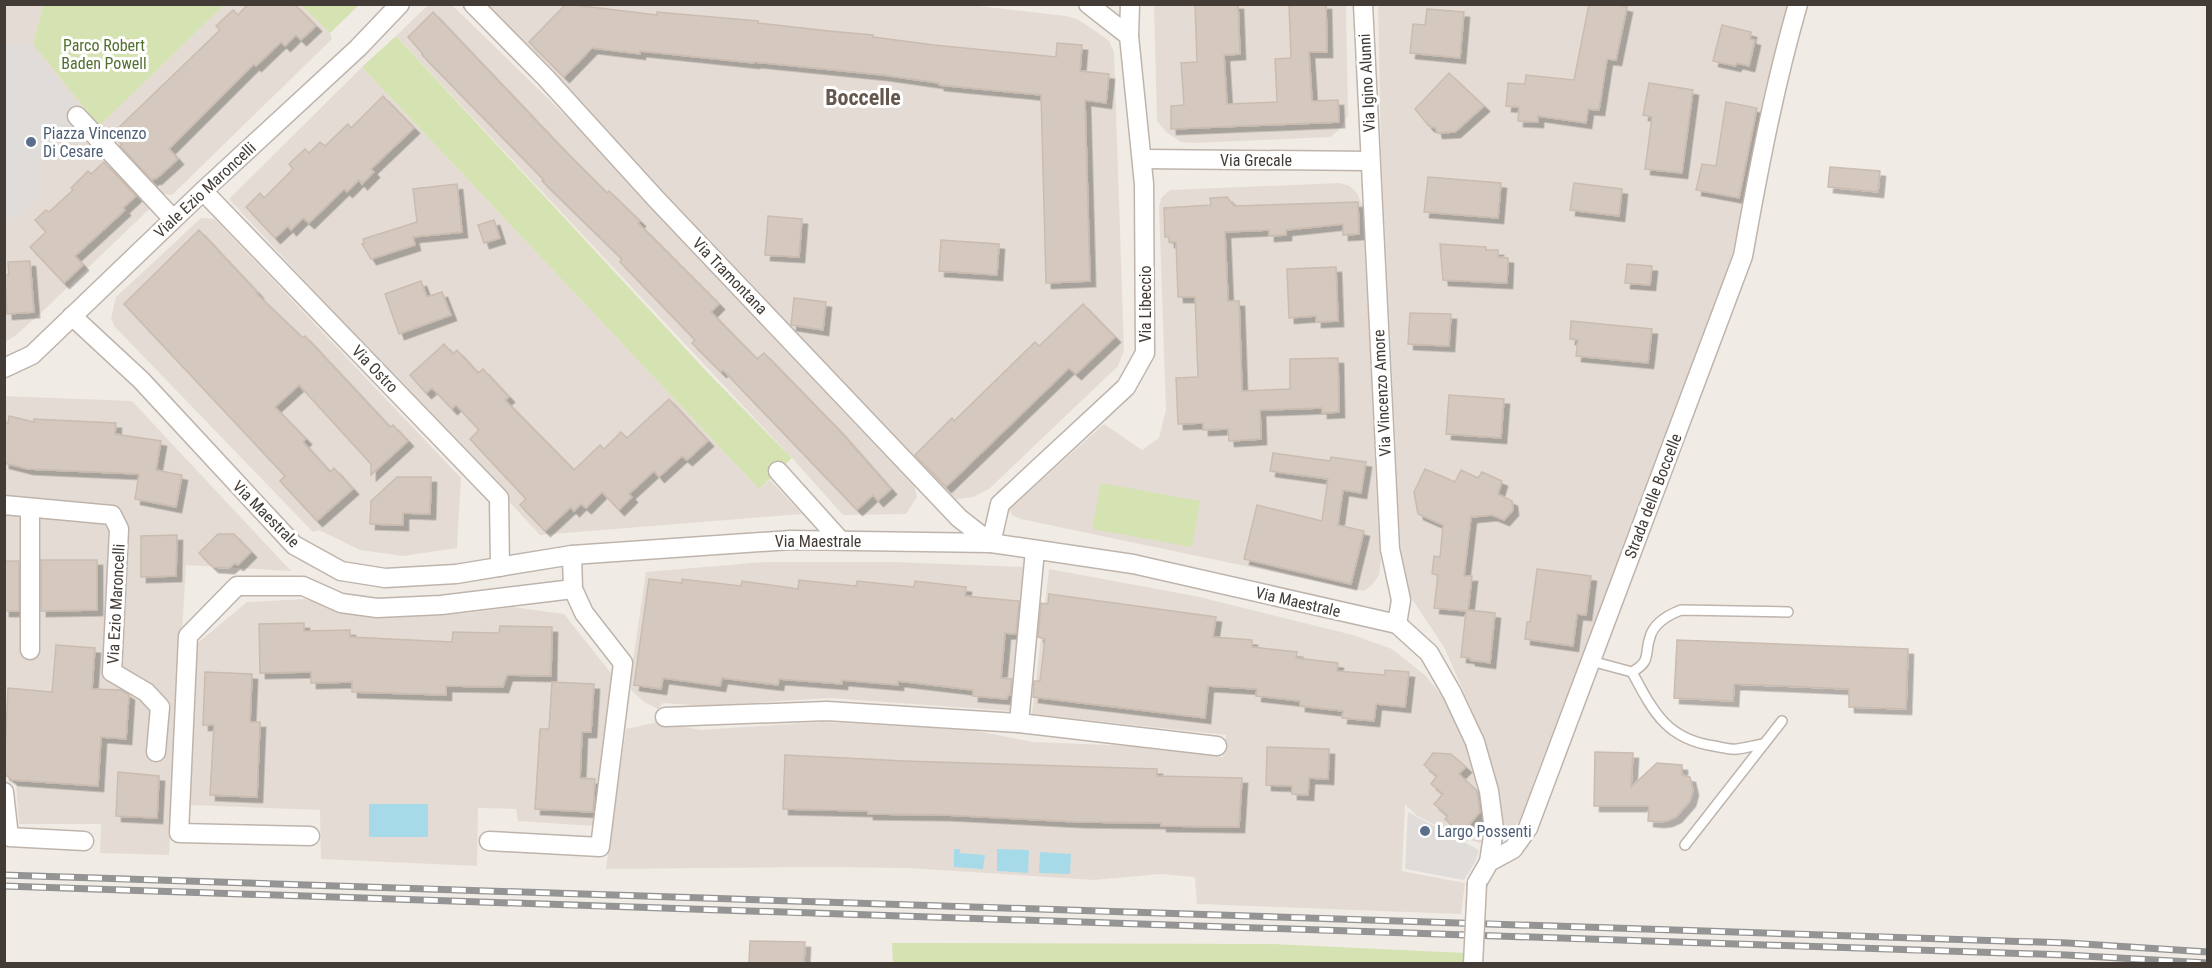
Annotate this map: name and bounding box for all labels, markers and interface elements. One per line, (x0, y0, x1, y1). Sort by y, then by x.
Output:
street label: Via Igino Alunni (1355, 33, 1379, 133)
park label: Parco Robert Baden Powell (61, 36, 147, 73)
district label: Boccelle (825, 85, 901, 110)
place label: Piazza Vincenzo Di Cesare (43, 124, 147, 161)
marker: Piazza Vincenzo Di Cesare (24, 135, 38, 149)
street label: Viale Ezio Maroncelli (150, 138, 260, 242)
street label: Via Grecale (1220, 151, 1292, 170)
street label: Via Tramontana (689, 234, 771, 318)
street label: Via Libeccio (1136, 265, 1155, 343)
street label: Via Vincenzo Amore (1369, 329, 1395, 457)
street label: Via Ostro (348, 341, 402, 397)
street label: Strada delle Boccelle (1620, 431, 1686, 561)
street label: Via Maestrale (229, 477, 303, 551)
street label: Via Maestrale (775, 532, 861, 551)
street label: Via Ezio Maroncelli (103, 543, 129, 665)
street label: Via Maestrale (1254, 583, 1342, 621)
place label: Largo Possenti (1437, 822, 1532, 841)
marker: Largo Possenti (1418, 824, 1432, 838)

